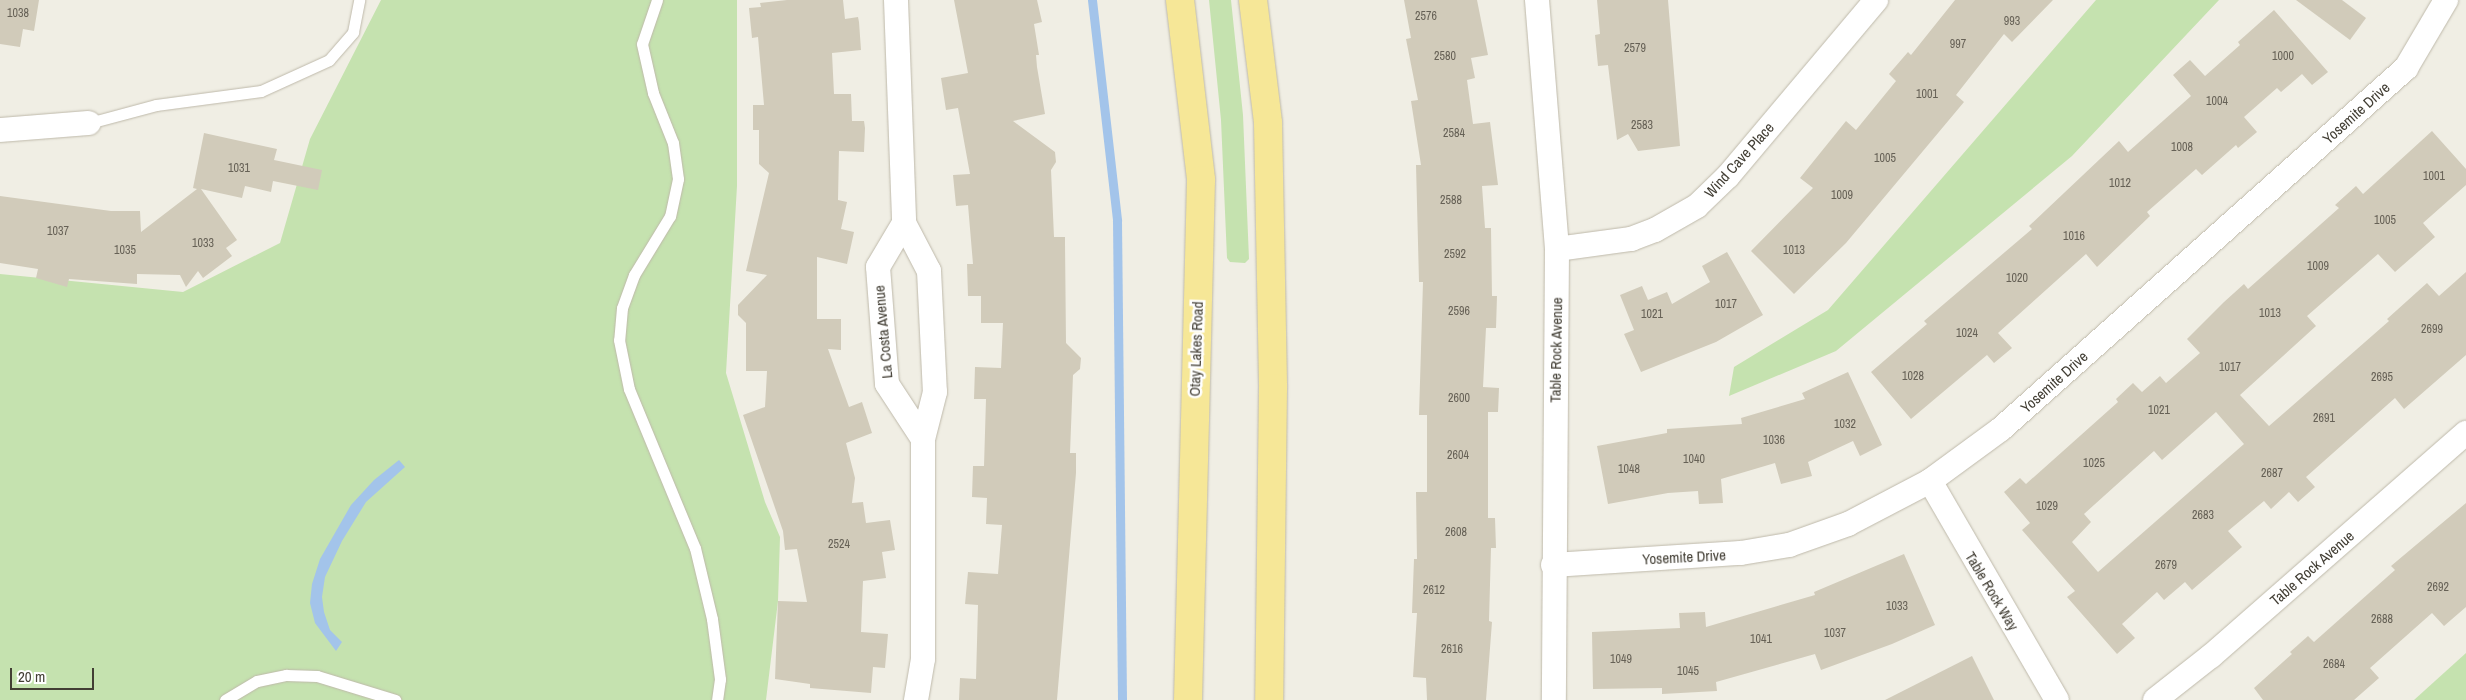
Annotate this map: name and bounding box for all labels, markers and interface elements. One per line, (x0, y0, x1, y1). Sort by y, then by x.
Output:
house number: 1038 (7, 7, 29, 21)
house number: 2576 (1415, 10, 1437, 24)
house number: 993 (2004, 15, 2020, 29)
house number: 997 (1950, 38, 1966, 52)
house number: 2579 (1624, 42, 1646, 56)
house number: 2580 (1434, 50, 1456, 64)
house number: 1000 (2272, 50, 2294, 64)
street label: Yosemite Drive (2319, 78, 2393, 148)
house number: 1001 (1916, 88, 1938, 102)
house number: 1004 (2206, 95, 2228, 109)
house number: 2583 (1631, 119, 1653, 133)
street label: Wind Cave Place (1701, 119, 1777, 201)
house number: 2584 (1443, 127, 1465, 141)
house number: 1008 (2171, 141, 2193, 155)
house number: 1005 (1874, 152, 1896, 166)
house number: 1031 (228, 162, 250, 176)
house number: 1001 (2423, 170, 2445, 184)
house number: 1012 (2109, 177, 2131, 191)
house number: 1009 (1831, 189, 1853, 203)
house number: 2588 (1440, 194, 1462, 208)
house number: 1005 (2374, 214, 2396, 228)
house number: 1037 (47, 225, 69, 239)
house number: 1016 (2063, 230, 2085, 244)
house number: 1033 (192, 237, 214, 251)
house number: 1035 (114, 244, 136, 258)
house number: 1013 (1783, 244, 1805, 258)
house number: 2592 (1444, 248, 1466, 262)
house number: 1009 (2307, 260, 2329, 274)
house number: 1020 (2006, 272, 2028, 286)
street label: La Costa Avenue (870, 284, 896, 380)
street label: Table Rock Avenue (1546, 297, 1566, 403)
house number: 1017 (1715, 298, 1737, 312)
street label: Otay Lakes Road (1185, 301, 1207, 397)
house number: 2596 (1448, 305, 1470, 319)
house number: 1013 (2259, 307, 2281, 321)
house number: 1021 (1641, 308, 1663, 322)
house number: 2699 (2421, 323, 2443, 337)
house number: 1024 (1956, 327, 1978, 341)
street label: Yosemite Drive (2017, 347, 2091, 417)
house number: 1017 (2219, 361, 2241, 375)
house number: 1028 (1902, 370, 1924, 384)
house number: 2695 (2371, 371, 2393, 385)
house number: 2600 (1448, 392, 1470, 406)
house number: 1021 (2148, 404, 2170, 418)
house number: 2691 (2313, 412, 2335, 426)
house number: 1032 (1834, 418, 1856, 432)
house number: 1036 (1763, 434, 1785, 448)
house number: 2604 (1447, 449, 1469, 463)
house number: 1040 (1683, 453, 1705, 467)
house number: 1025 (2083, 457, 2105, 471)
house number: 1048 (1618, 463, 1640, 477)
house number: 2687 (2261, 467, 2283, 481)
house number: 1029 (2036, 500, 2058, 514)
house number: 2683 (2192, 509, 2214, 523)
house number: 2608 (1445, 526, 1467, 540)
street label: Table Rock Avenue (2266, 526, 2358, 610)
house number: 2524 (828, 538, 850, 552)
street label: Yosemite Drive (1642, 546, 1726, 568)
street label: Table Rock Way (1961, 548, 2023, 634)
house number: 2679 (2155, 559, 2177, 573)
house number: 2692 (2427, 581, 2449, 595)
house number: 2612 (1423, 584, 1445, 598)
house number: 1033 (1886, 600, 1908, 614)
house number: 2688 (2371, 613, 2393, 627)
house number: 1037 (1824, 627, 1846, 641)
house number: 1041 (1750, 633, 1772, 647)
house number: 2616 (1441, 643, 1463, 657)
house number: 1049 (1610, 653, 1632, 667)
scale bar (12, 658, 96, 690)
house number: 2684 (2323, 658, 2345, 672)
house number: 1045 (1677, 665, 1699, 679)
text: 20 m (18, 666, 45, 687)

